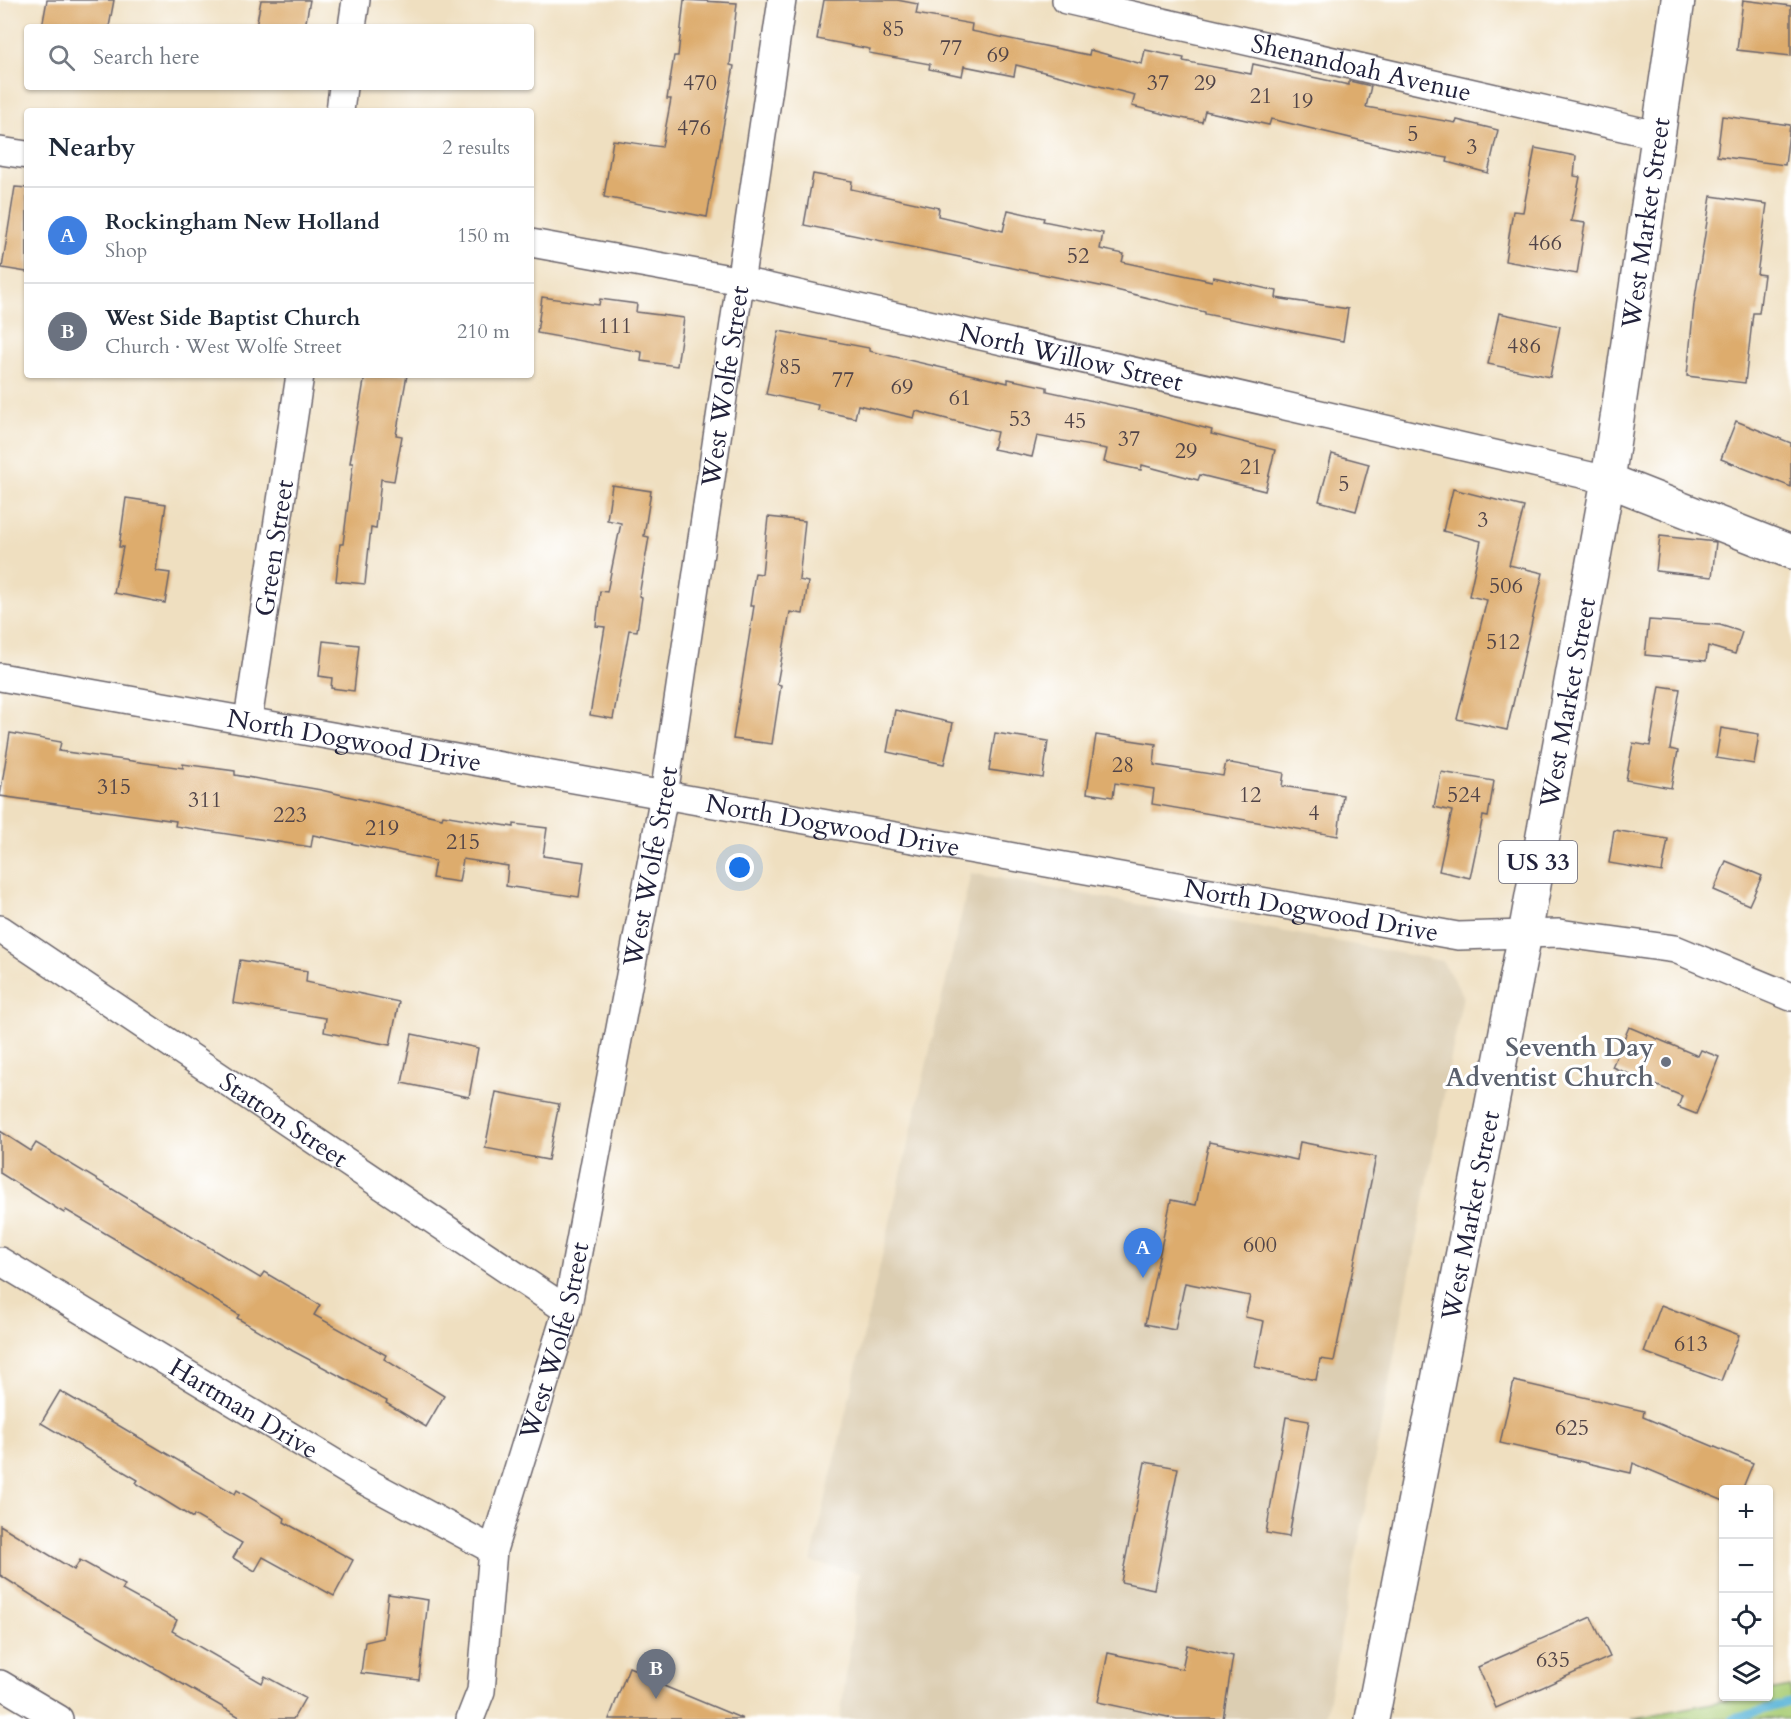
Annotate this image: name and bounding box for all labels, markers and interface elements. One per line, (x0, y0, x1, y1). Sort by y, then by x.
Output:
house number: 85 (882, 14, 904, 44)
search box (24, 24, 534, 90)
street label: Shenandoah Avenue (1248, 26, 1475, 110)
house number: 77 (940, 33, 962, 63)
house number: 69 (987, 40, 1009, 70)
icon: search (45, 41, 78, 74)
text: Search here (93, 42, 200, 72)
house number: 470 (683, 68, 717, 98)
house number: 37 (1147, 68, 1169, 98)
house number: 29 (1194, 68, 1216, 98)
house number: 21 (1250, 81, 1272, 111)
house number: 19 (1291, 86, 1313, 116)
house number: 476 (677, 113, 711, 143)
street label: West Market Street (1613, 115, 1679, 332)
house number: 5 (1407, 119, 1419, 149)
text: Nearby (48, 130, 136, 165)
house number: 3 (1466, 132, 1478, 162)
text: 2 results (442, 134, 510, 161)
text: Rockingham New Holland (105, 207, 380, 237)
text: A (60, 222, 75, 249)
text: 150 m (457, 222, 510, 249)
house number: 466 (1528, 228, 1562, 258)
text: Shop (105, 237, 147, 264)
house number: 52 (1067, 241, 1089, 271)
street label: West Wolfe Street (693, 283, 757, 490)
text: West Side Baptist Church (105, 303, 360, 333)
house number: 111 (598, 311, 632, 341)
street label: North Willow Street (955, 315, 1186, 400)
text: B (60, 318, 75, 345)
text: 210 m (457, 318, 510, 345)
house number: 486 (1507, 331, 1541, 361)
text: Church · West Wolfe Street (105, 333, 342, 360)
house number: 85 (779, 352, 801, 382)
house number: 77 (832, 365, 854, 395)
house number: 69 (891, 372, 913, 402)
house number: 61 (949, 383, 971, 413)
house number: 53 (1009, 404, 1031, 434)
house number: 45 (1064, 406, 1086, 436)
house number: 37 (1118, 424, 1140, 454)
house number: 29 (1175, 436, 1197, 466)
house number: 21 (1240, 452, 1262, 482)
house number: 5 (1338, 469, 1350, 499)
street label: Green Street (247, 477, 302, 619)
house number: 3 (1477, 505, 1489, 535)
house number: 506 (1489, 571, 1523, 601)
street label: West Market Street (1531, 595, 1604, 812)
house number: 512 (1486, 627, 1520, 657)
street label: North Dogwood Drive (224, 701, 484, 780)
house number: 28 (1112, 750, 1134, 780)
street label: West Wolfe Street (615, 764, 686, 971)
house number: 315 (97, 772, 131, 802)
house number: 12 (1239, 780, 1261, 810)
house number: 524 (1447, 780, 1481, 810)
house number: 311 (188, 785, 222, 815)
street label: North Dogwood Drive (703, 786, 963, 865)
house number: 4 (1308, 798, 1320, 828)
house number: 223 (273, 800, 307, 830)
house number: 219 (365, 813, 399, 843)
house number: 215 (446, 827, 480, 857)
road number: US 33 (1499, 841, 1577, 883)
your location (725, 853, 754, 882)
street label: North Dogwood Drive (1181, 871, 1441, 950)
place label: Seventh Day Adventist Church (1446, 1030, 1654, 1095)
marker: Seventh Day Adventist Church (1659, 1055, 1673, 1069)
street label: Statton Street (213, 1065, 354, 1176)
street label: West Market Street (1433, 1108, 1508, 1325)
pin: A (1124, 1228, 1162, 1278)
house number: 600 (1243, 1230, 1277, 1260)
street label: West Wolfe Street (511, 1239, 597, 1445)
house number: 613 (1674, 1329, 1708, 1359)
street label: Hartman Drive (163, 1350, 325, 1467)
house number: 625 (1555, 1413, 1589, 1443)
map controls (1719, 1485, 1773, 1701)
button: + (1719, 1485, 1773, 1539)
button: − (1719, 1539, 1773, 1593)
button: locate (1719, 1593, 1773, 1647)
house number: 635 (1536, 1645, 1570, 1675)
button: layers (1719, 1647, 1773, 1701)
pin: B (636, 1650, 676, 1699)

